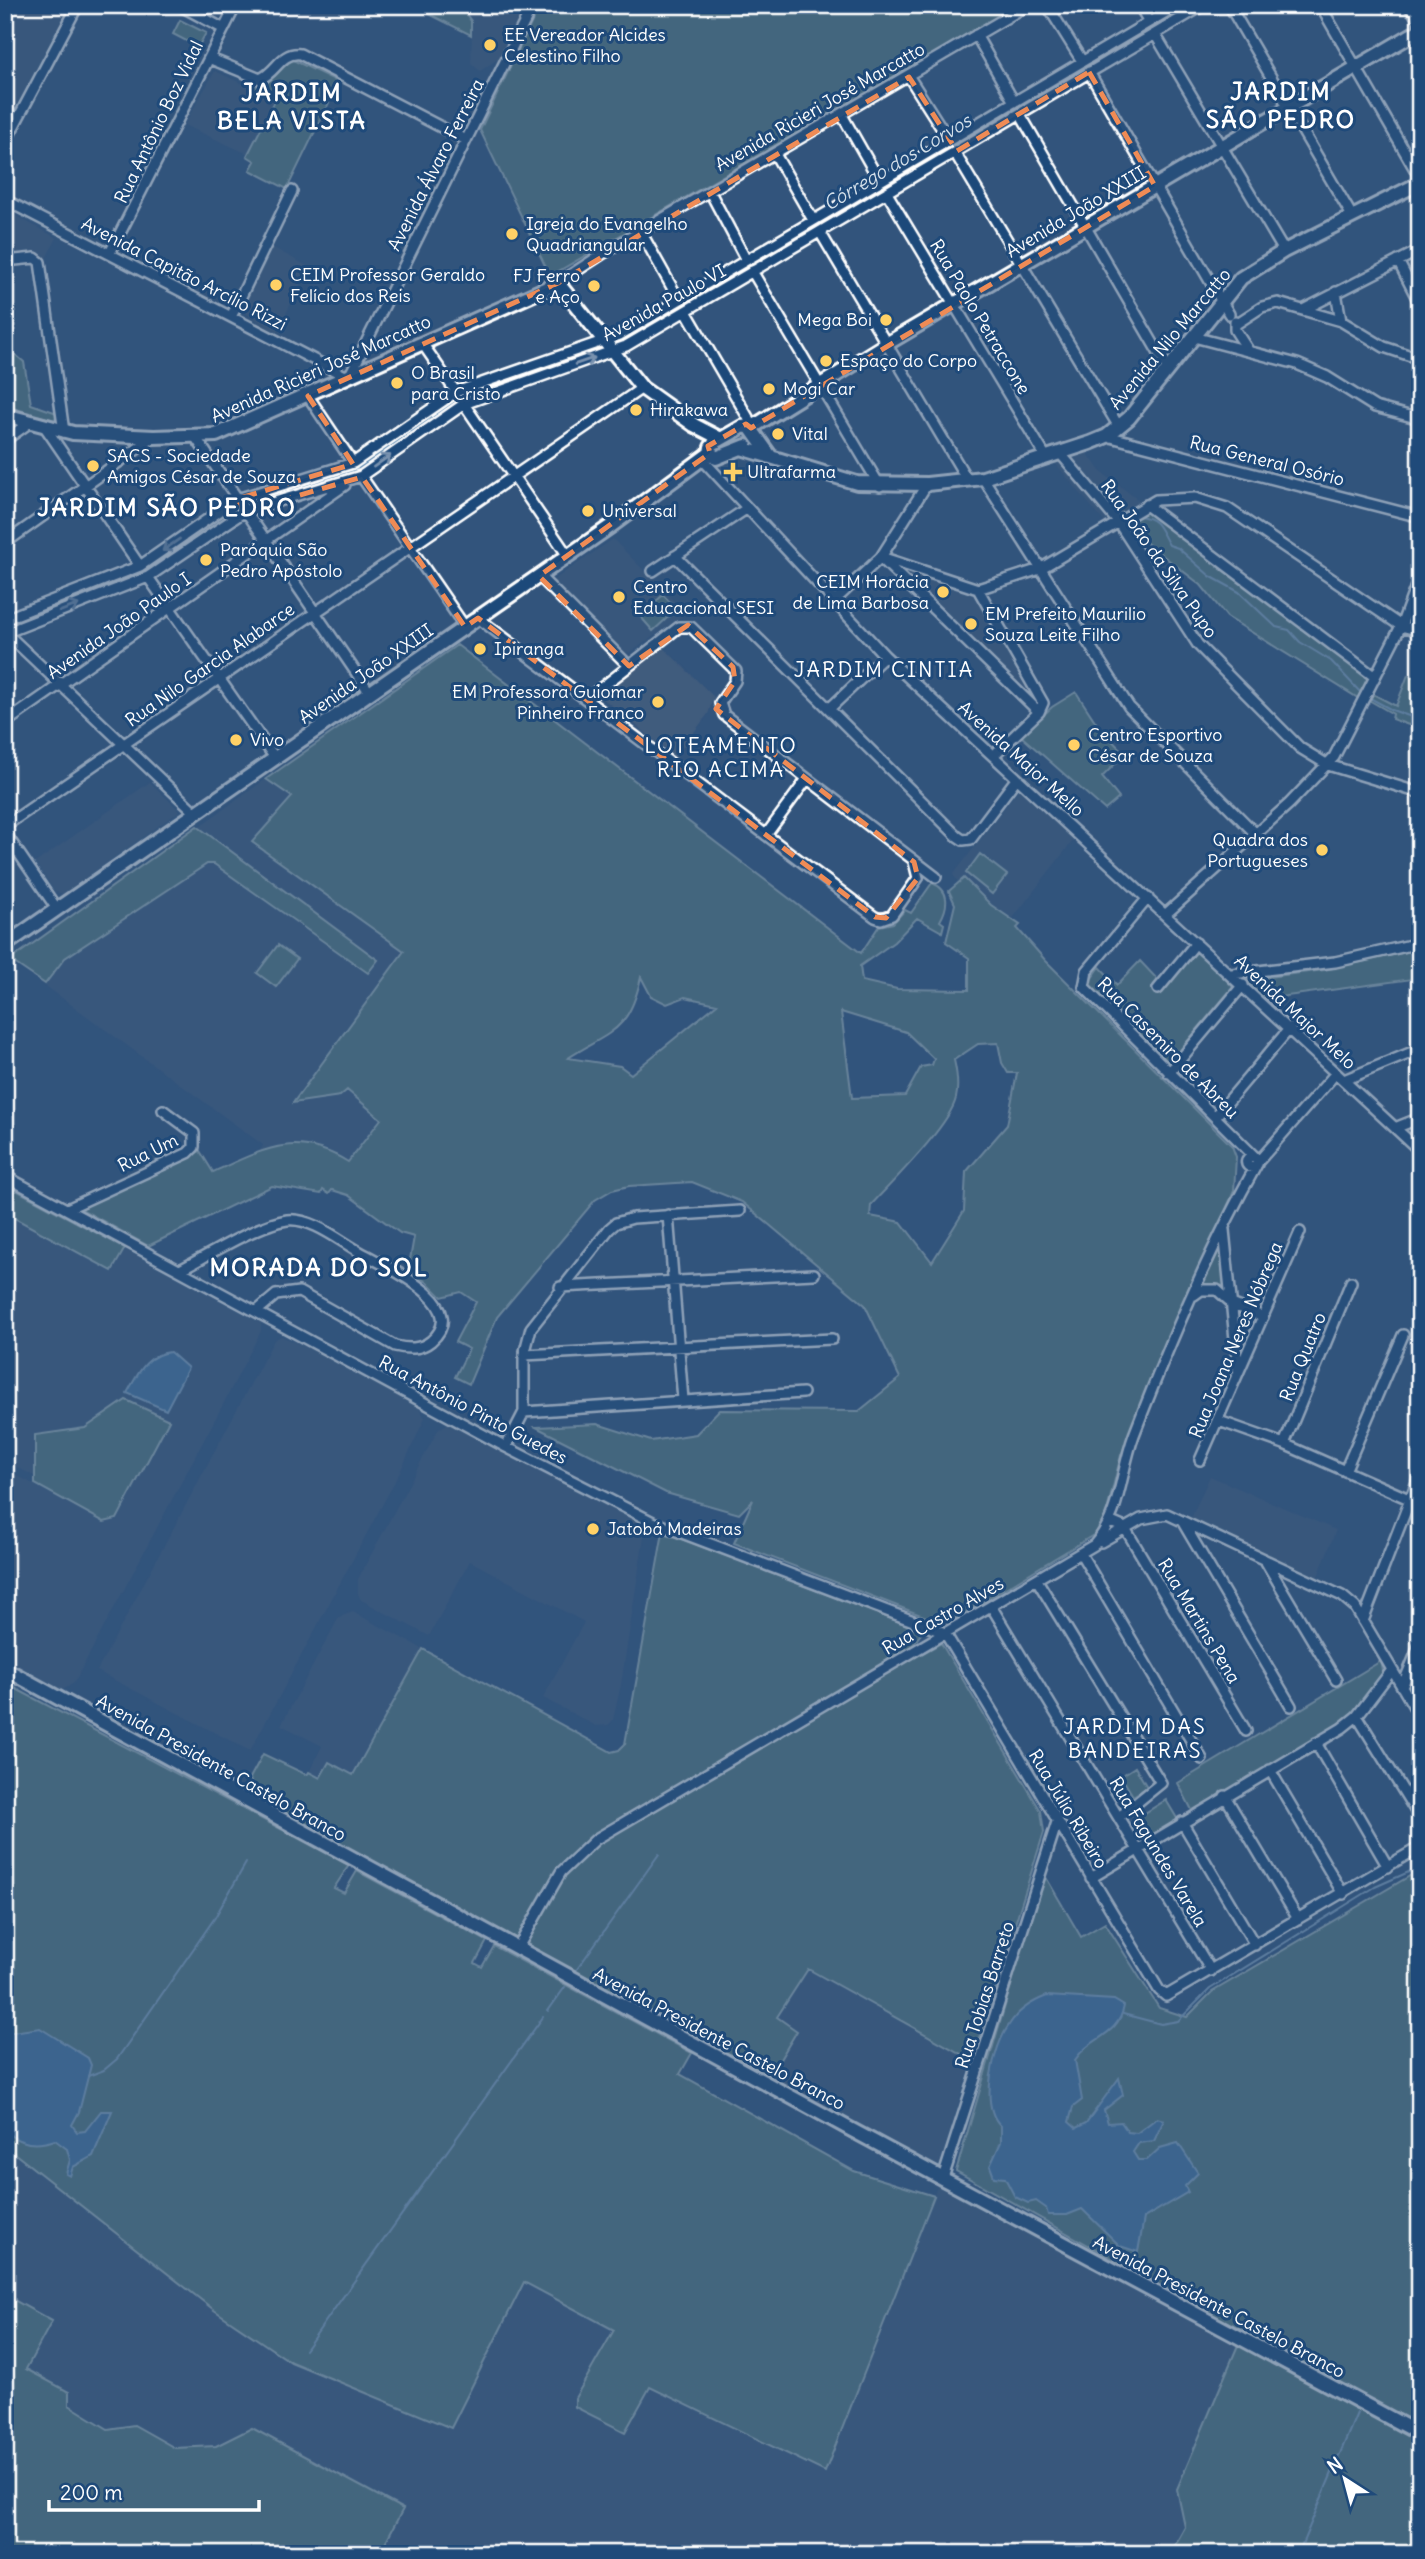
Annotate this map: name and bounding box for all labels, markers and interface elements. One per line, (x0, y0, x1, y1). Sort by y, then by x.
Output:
place label: EE Vereador Alcides Celestino Filho (504, 23, 666, 67)
street label: Rua Antônio Boz Vidal (109, 37, 208, 207)
marker: EE Vereador Alcides Celestino Filho (482, 37, 498, 53)
street label: Avenida Ricieri José Marcatto (711, 37, 929, 176)
street label: Avenida Álvaro Ferreira (382, 75, 489, 255)
district label: JARDIM SÃO PEDRO (1206, 76, 1356, 134)
district label: JARDIM BELA VISTA (217, 77, 367, 135)
water label: Córrego dos Corvos (819, 108, 976, 216)
street label: Avenida João XXIII (1002, 161, 1150, 262)
street label: Avenida Capitão Arcílio Rizzi (78, 212, 291, 335)
place label: Igreja do Evangelho Quadriangular (526, 212, 688, 256)
marker: Igreja do Evangelho Quadriangular (504, 226, 520, 242)
street label: Rua Paolo Petraccone (925, 235, 1036, 399)
street label: Avenida Paulo VI (598, 259, 730, 346)
place label: CEIM Professor Geraldo Felício dos Reis (290, 263, 485, 307)
street label: Avenida Nilo Marcatto (1104, 263, 1236, 414)
place label: FJ Ferro e Aço (513, 264, 580, 308)
marker: CEIM Professor Geraldo Felício dos Reis (268, 277, 284, 293)
marker: FJ Ferro e Aço (586, 278, 602, 294)
place label: Mega Boi (797, 308, 872, 331)
street label: Avenida Ricieri José Marcatto (207, 310, 434, 428)
marker: Mega Boi (878, 312, 894, 328)
place label: Espaço do Corpo (840, 349, 977, 372)
marker: Espaço do Corpo (818, 353, 834, 369)
one-way arrow (573, 354, 595, 366)
place label: O Brasil para Cristo (411, 361, 501, 405)
marker: O Brasil para Cristo (389, 375, 405, 391)
place label: Mogi Car (783, 377, 856, 400)
marker: Mogi Car (761, 381, 777, 397)
place label: Hirakawa (650, 398, 728, 421)
marker: Hirakawa (628, 402, 644, 418)
place label: Vital (792, 422, 828, 445)
marker: Vital (770, 426, 786, 442)
street label: Rua General Osório (1187, 430, 1347, 491)
place label: SACS - Sociedade Amigos César de Souza (107, 444, 296, 488)
one-way arrow (372, 454, 391, 468)
marker: SACS - Sociedade Amigos César de Souza (85, 458, 101, 474)
place label: Ultrafarma (747, 460, 836, 483)
marker: Ultrafarma (725, 464, 741, 480)
street label: Rua João da Silva Pupo (1096, 475, 1223, 642)
district label: JARDIM SÃO PEDRO (37, 492, 297, 522)
place label: Universal (602, 499, 677, 522)
marker: Universal (580, 503, 596, 519)
one-way arrow (162, 538, 181, 552)
place label: Paróquia São Pedro Apóstolo (220, 538, 342, 582)
marker: Paróquia São Pedro Apóstolo (198, 552, 214, 568)
street label: Avenida João Paulo I (42, 567, 195, 684)
place label: CEIM Horácia de Lima Barbosa (792, 570, 929, 614)
place label: Centro Educacional SESI (633, 575, 774, 619)
marker: CEIM Horácia de Lima Barbosa (935, 584, 951, 600)
marker: Centro Educacional SESI (611, 589, 627, 605)
street label: Rua Nilo Garcia Alabarce (121, 597, 299, 732)
one-way arrow (57, 601, 79, 613)
place label: EM Prefeito Maurilio Souza Leite Filho (985, 602, 1146, 646)
marker: EM Prefeito Maurilio Souza Leite Filho (963, 616, 979, 632)
street label: Avenida João XXIII (294, 618, 438, 729)
place label: Ipiranga (494, 637, 564, 660)
marker: Ipiranga (472, 641, 488, 657)
district label: JARDIM CINTIA (794, 656, 974, 683)
place label: EM Professora Guiomar Pinheiro Franco (452, 680, 645, 724)
marker: EM Professora Guiomar Pinheiro Franco (650, 694, 666, 710)
street label: Avenida Major Mello (953, 696, 1089, 821)
place label: Centro Esportivo César de Souza (1088, 723, 1222, 767)
place label: Vivo (250, 728, 284, 751)
marker: Vivo (228, 732, 244, 748)
district label: LOTEAMENTO RIO ACIMA (644, 732, 798, 783)
marker: Centro Esportivo César de Souza (1066, 737, 1082, 753)
place label: Quadra dos Portugueses (1207, 828, 1308, 872)
marker: Quadra dos Portugueses (1314, 842, 1330, 858)
street label: Avenida Major Melo (1230, 949, 1361, 1074)
street label: Rua Casemiro de Abreu (1093, 972, 1244, 1123)
street label: Rua Um (114, 1128, 182, 1177)
street label: Rua Joana Neres Nóbrega (1184, 1238, 1287, 1441)
district label: MORADA DO SOL (209, 1252, 429, 1282)
street label: Rua Quatro (1274, 1309, 1331, 1405)
street label: Rua Antônio Pinto Guedes (375, 1350, 571, 1469)
place label: Jatobá Madeiras (607, 1517, 742, 1540)
marker: Jatobá Madeiras (585, 1521, 601, 1537)
street label: Rua Martins Pena (1153, 1554, 1246, 1688)
street label: Rua Castro Alves (878, 1572, 1008, 1660)
street label: Avenida Presidente Castelo Branco (92, 1689, 350, 1846)
district label: JARDIM DAS BANDEIRAS (1063, 1713, 1207, 1764)
street label: Rua Júlio Ribeiro (1024, 1745, 1113, 1872)
street label: Rua Fagundes Varela (1104, 1772, 1212, 1931)
street label: Rua Tobias Barreto (950, 1918, 1019, 2071)
street label: Avenida Presidente Castelo Branco (589, 1962, 849, 2115)
street label: Avenida Presidente Castelo Branco (1089, 2230, 1349, 2383)
north arrow (1310, 2444, 1380, 2514)
text: N (1323, 2452, 1347, 2479)
scale bar (49, 2468, 259, 2512)
text: 200 m (60, 2479, 123, 2506)

